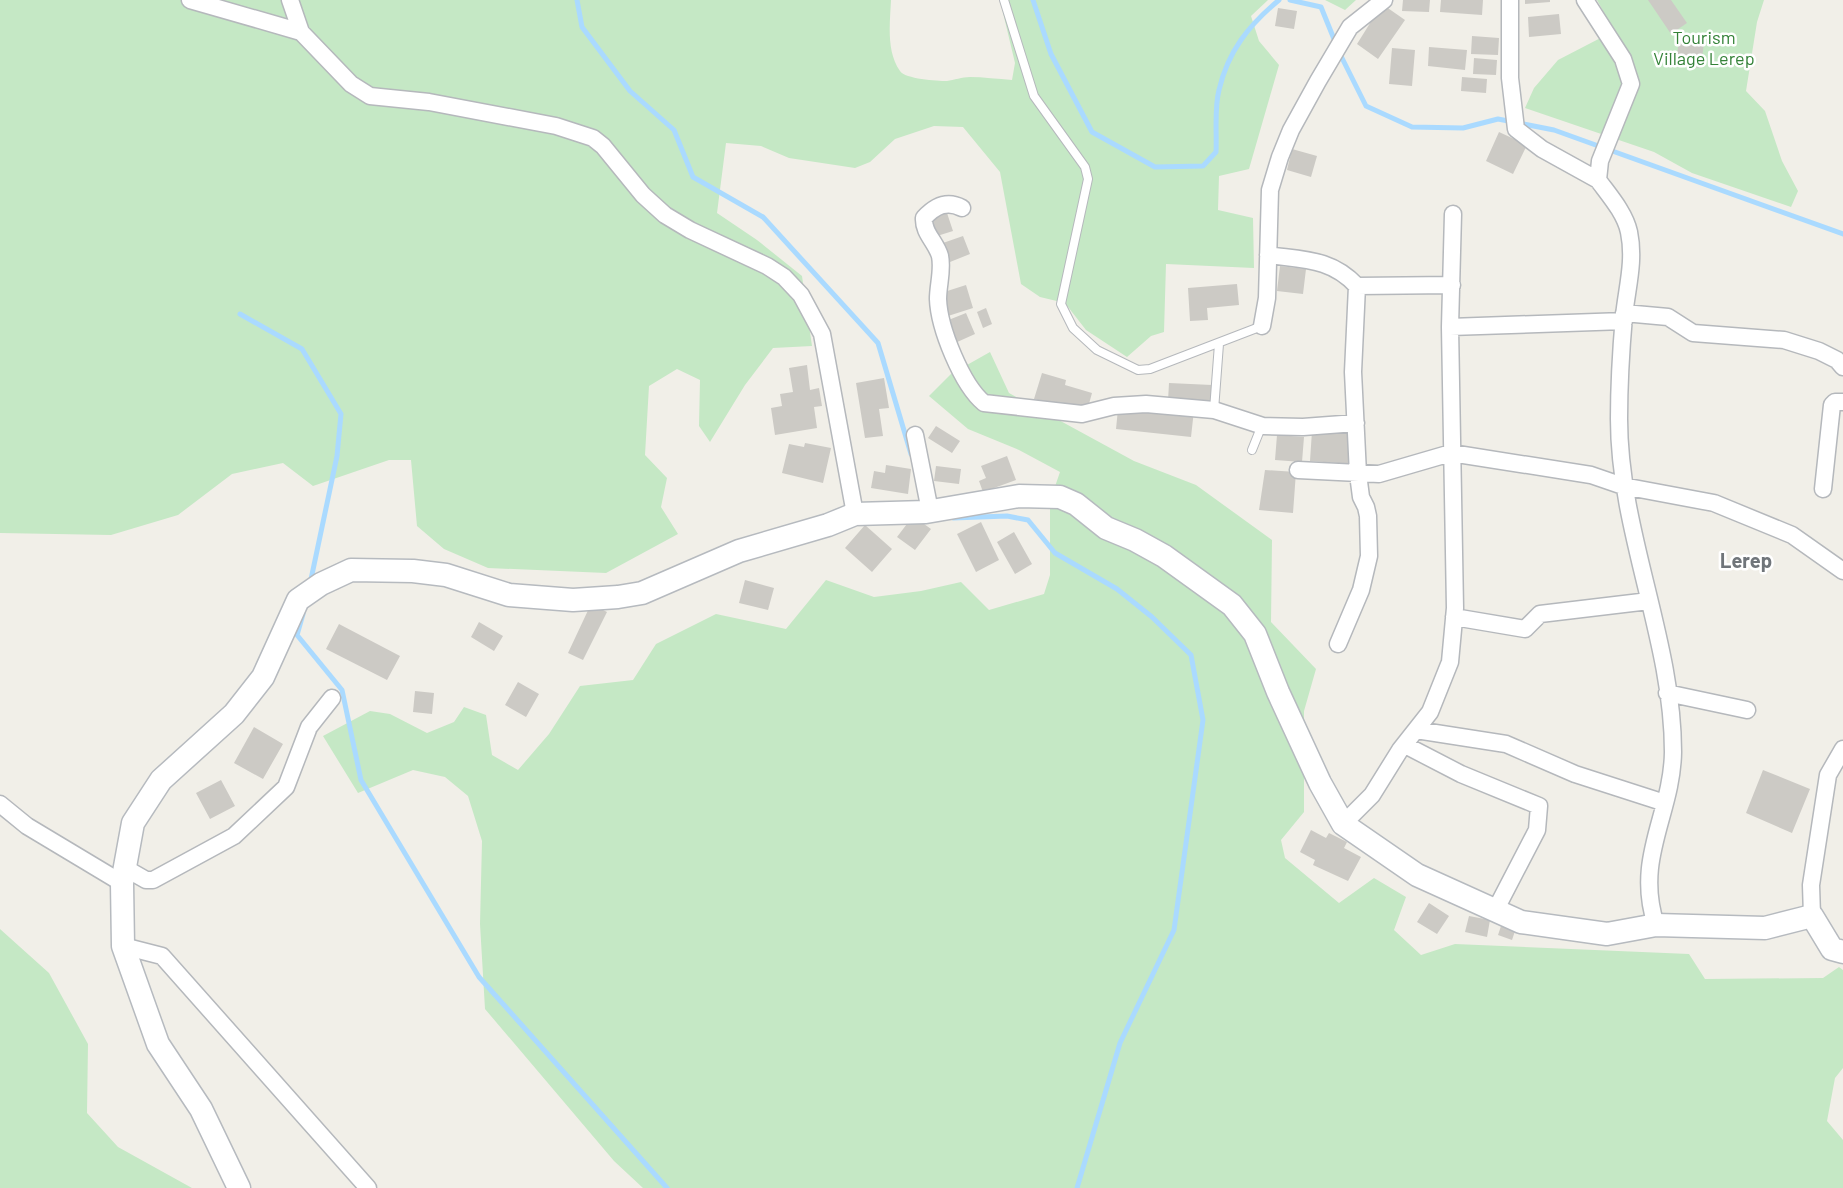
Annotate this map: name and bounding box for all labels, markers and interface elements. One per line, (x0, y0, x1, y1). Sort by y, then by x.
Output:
park label: Tourism Village Lerep (1653, 26, 1755, 69)
district label: Lerep (1720, 548, 1772, 572)

